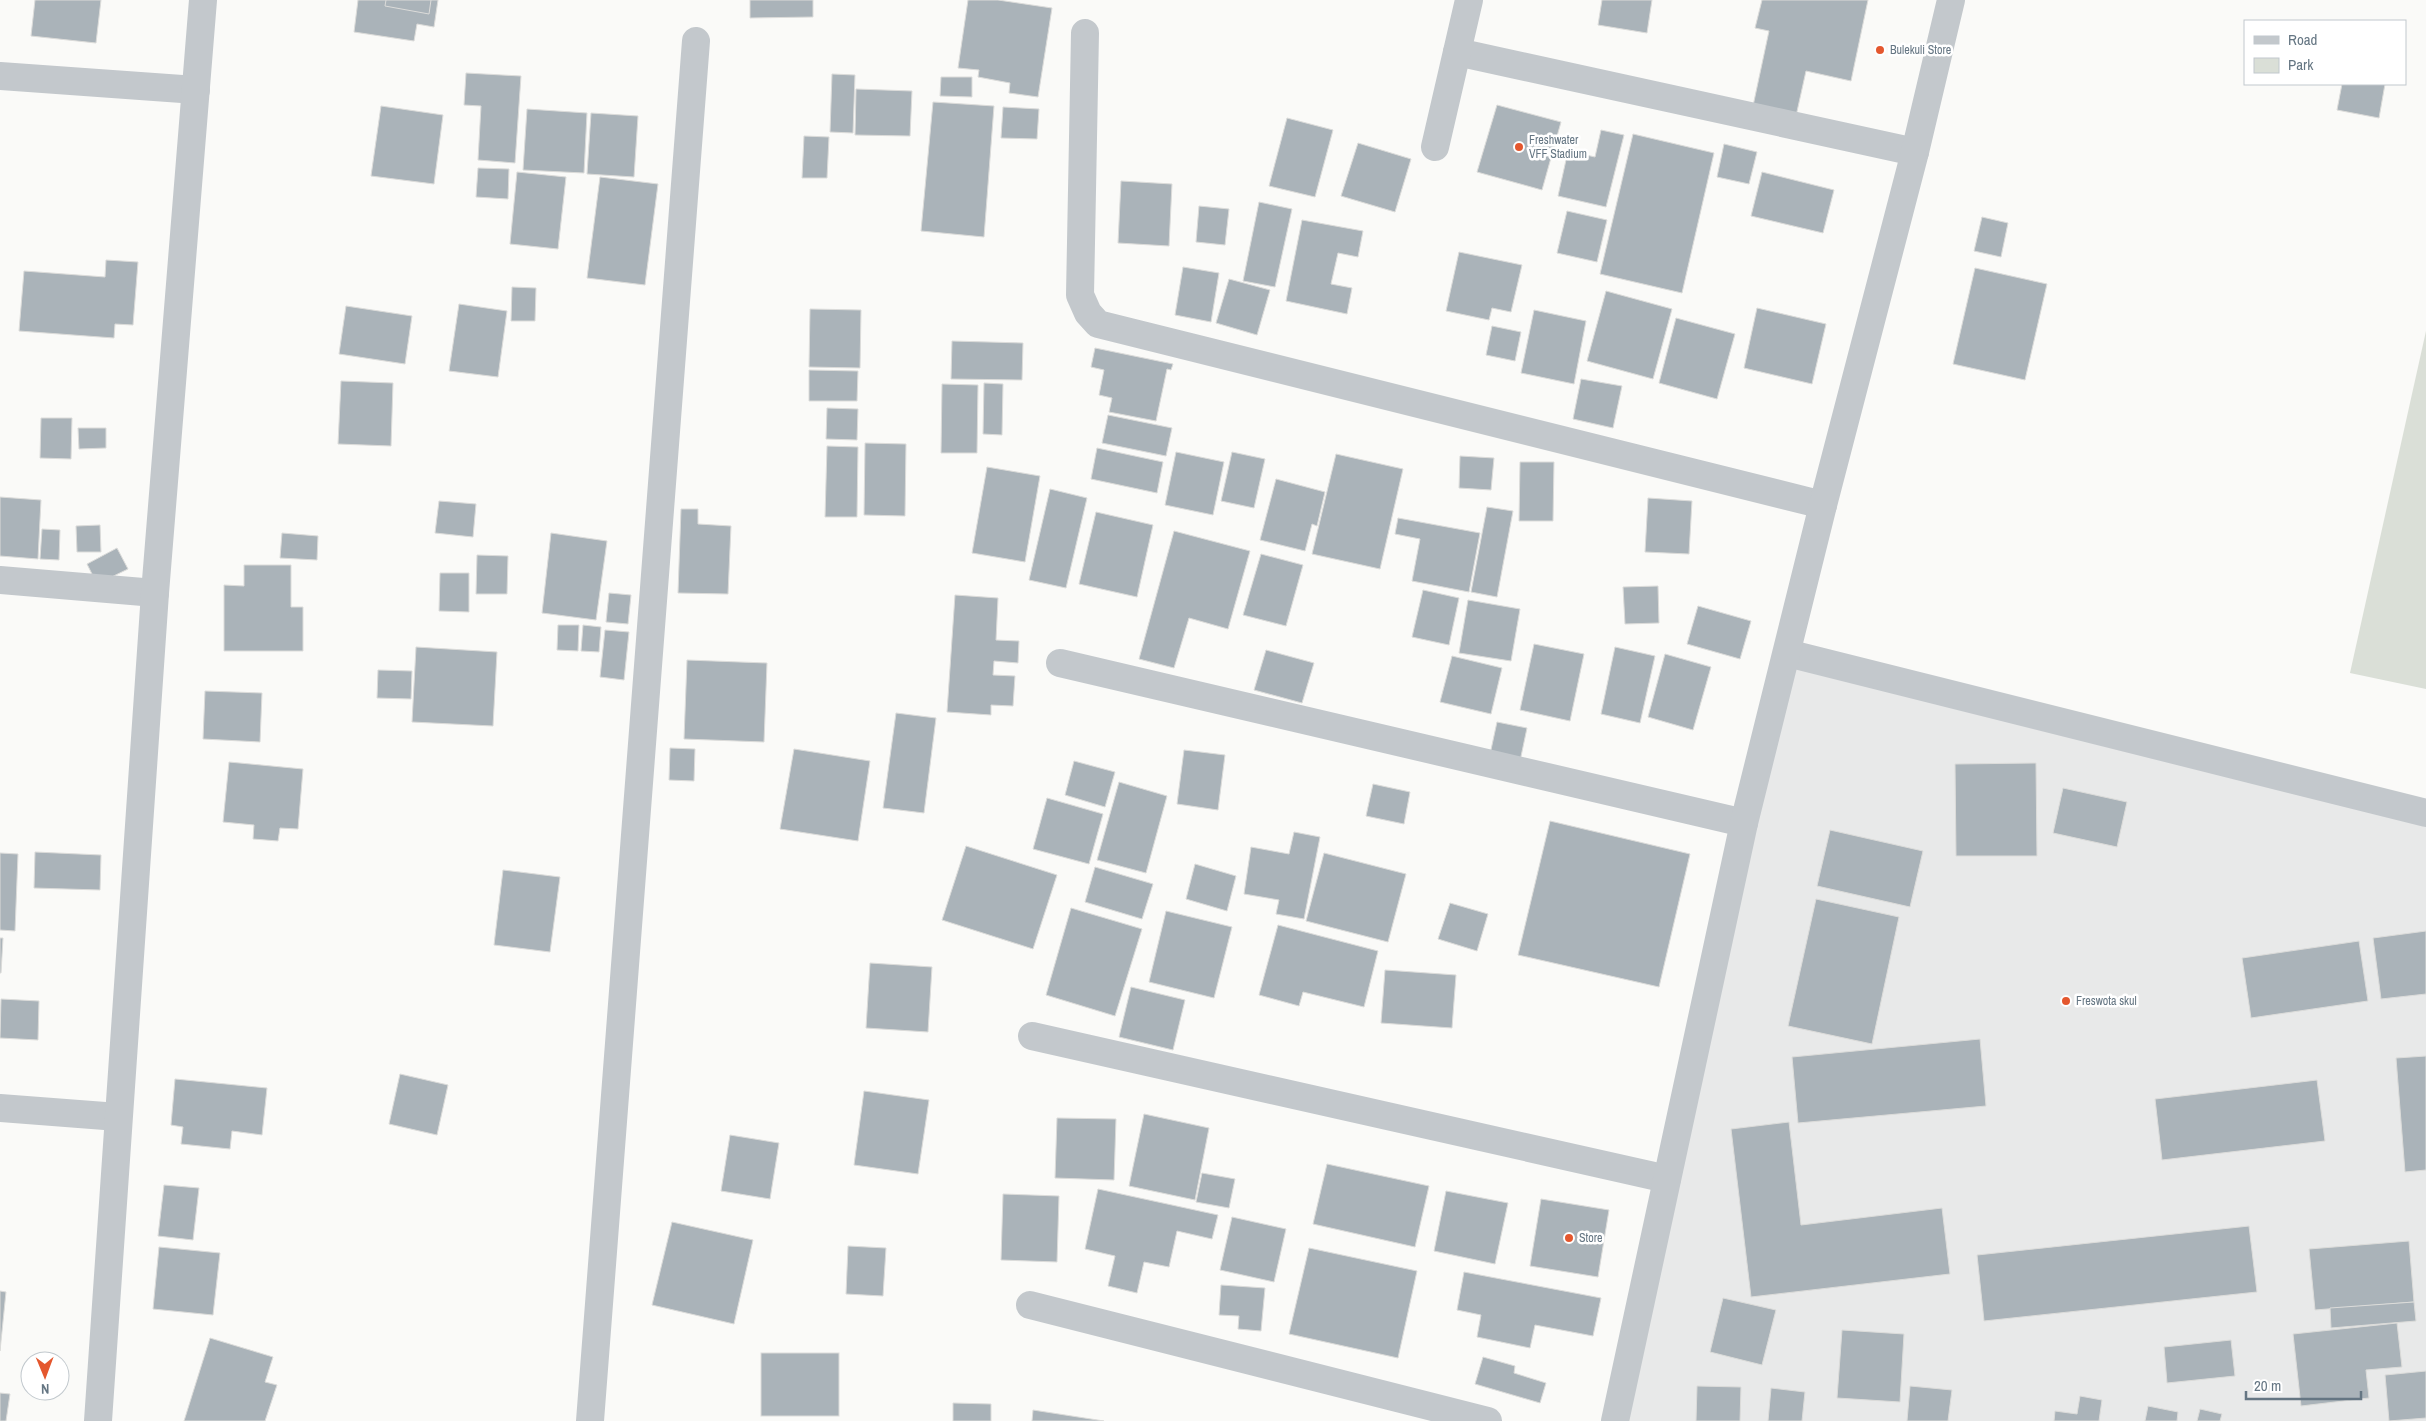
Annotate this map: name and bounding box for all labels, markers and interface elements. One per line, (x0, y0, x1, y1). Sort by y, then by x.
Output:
legend (2244, 20, 2406, 85)
text: Road (2288, 29, 2317, 50)
place label: Bulekuli Store (1890, 42, 1951, 58)
marker: Bulekuli Store (1874, 44, 1886, 56)
text: Park (2288, 54, 2314, 75)
place label: Freshwater VFF Stadium (1529, 132, 1587, 162)
marker: Freshwater VFF Stadium (1513, 141, 1525, 153)
place label: Freswota skul (2076, 993, 2137, 1009)
marker: Freswota skul (2060, 995, 2072, 1007)
place label: Store (1579, 1230, 1603, 1246)
marker: Store (1563, 1232, 1575, 1244)
north arrow (20, 1351, 70, 1401)
scale bar (2246, 1368, 2361, 1400)
text: 20 m (2254, 1375, 2281, 1396)
text: N (41, 1380, 50, 1398)

